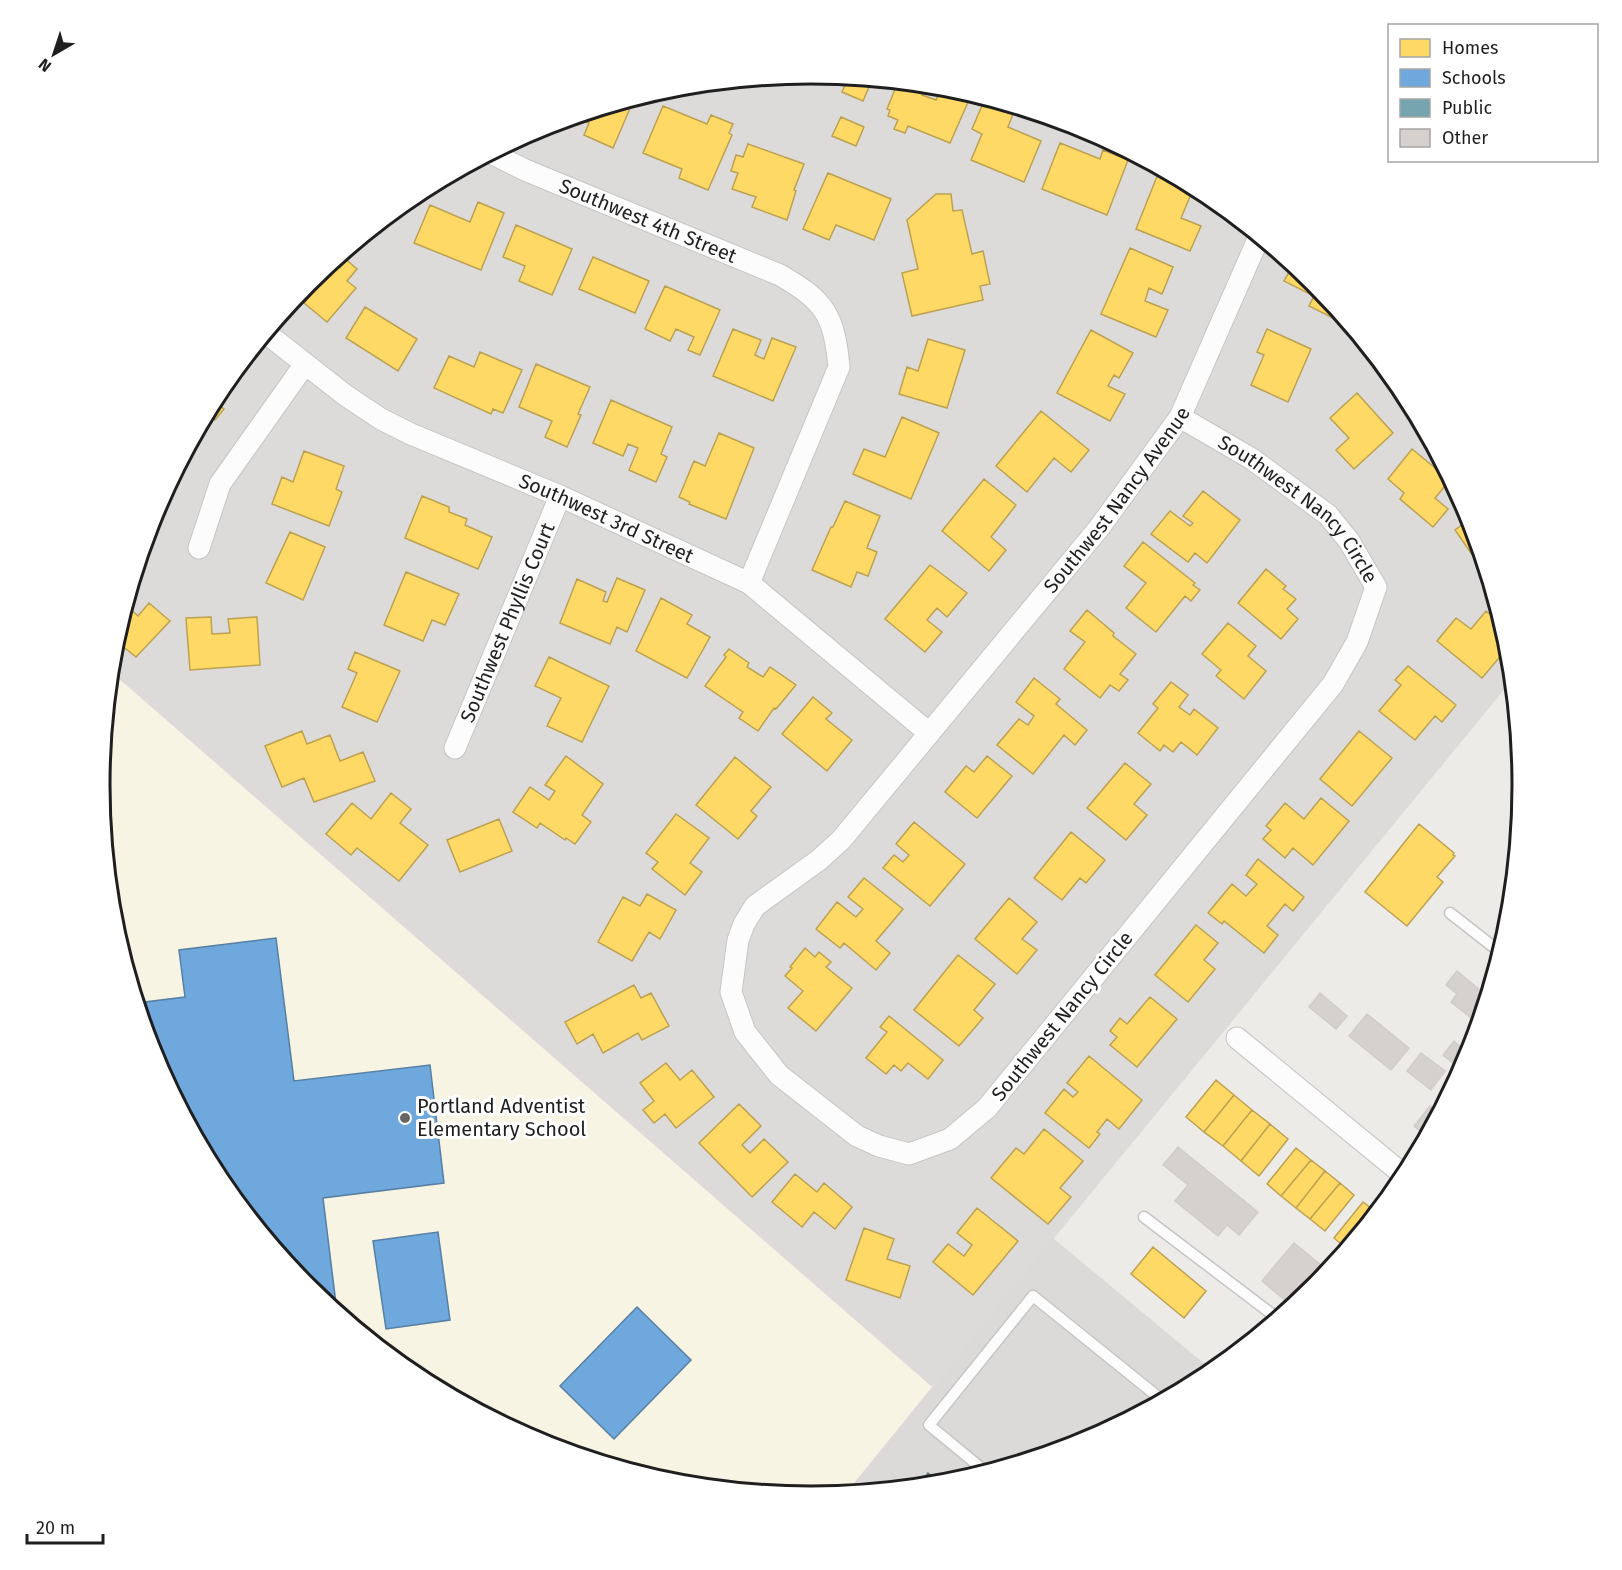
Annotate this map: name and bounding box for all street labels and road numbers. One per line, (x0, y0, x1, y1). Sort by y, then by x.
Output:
street label: Southwest 4th Street (556, 173, 741, 268)
street label: Southwest Nancy Avenue (1038, 403, 1195, 598)
street label: Southwest Nancy Circle (1214, 430, 1383, 587)
street label: Southwest 3rd Street (516, 468, 698, 568)
street label: Southwest Phyllis Court (455, 518, 560, 726)
street label: Southwest Nancy Circle (986, 926, 1138, 1106)

